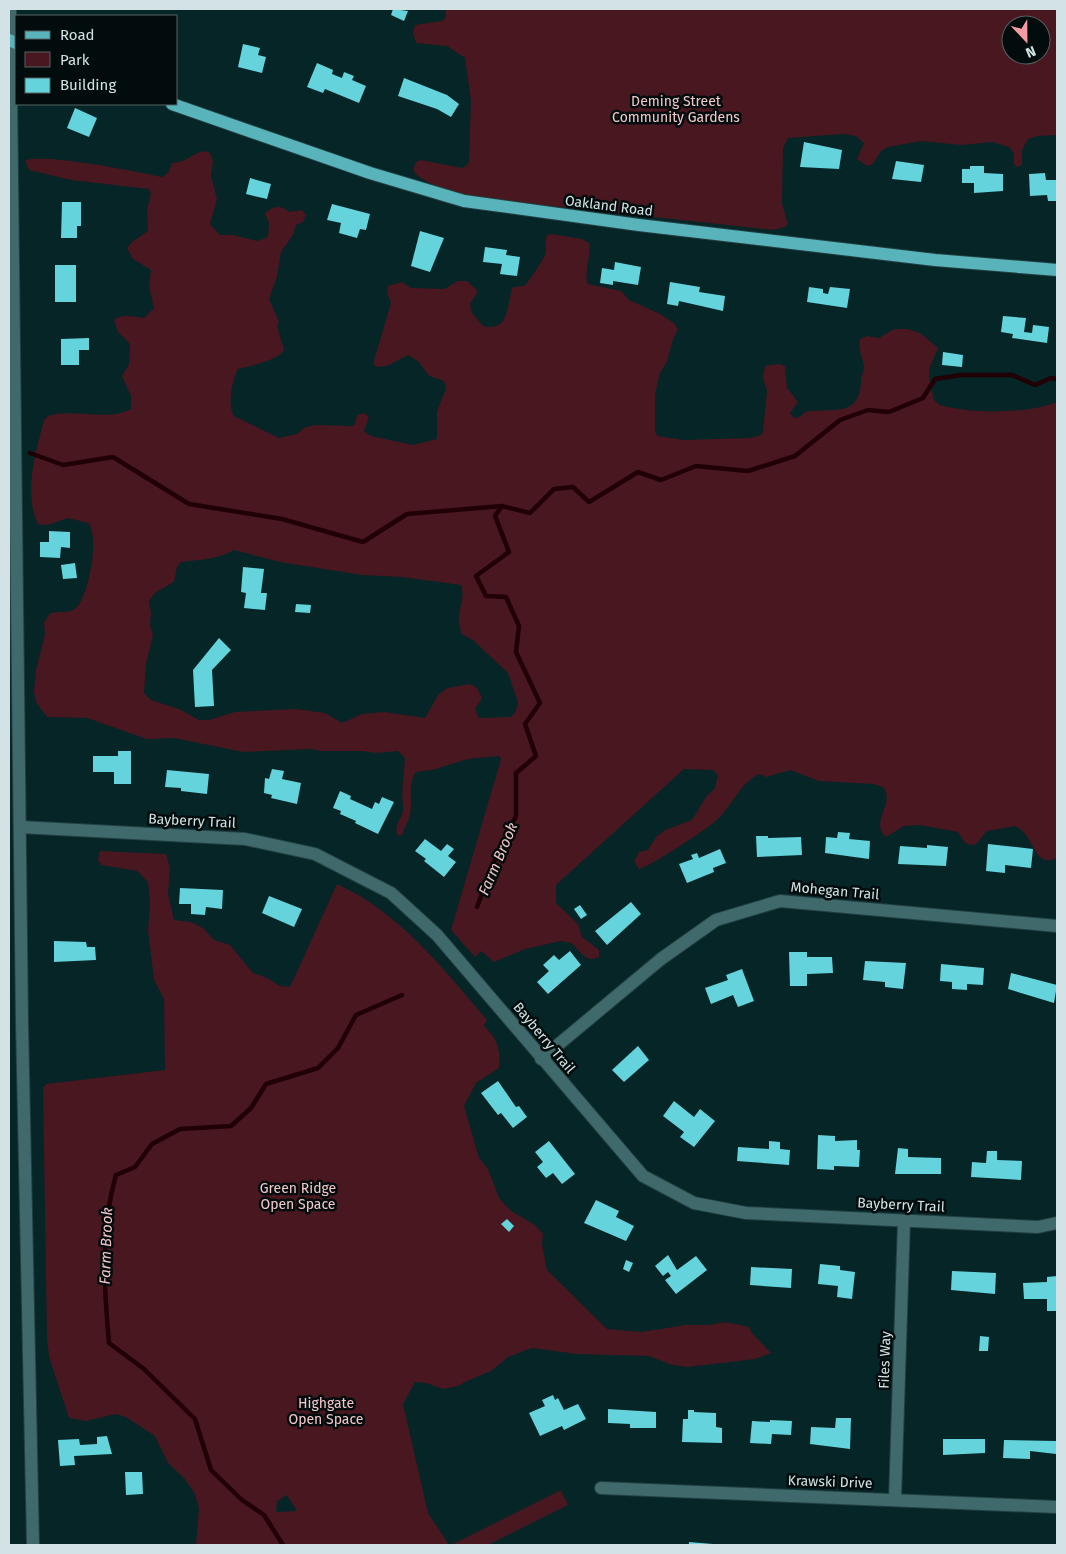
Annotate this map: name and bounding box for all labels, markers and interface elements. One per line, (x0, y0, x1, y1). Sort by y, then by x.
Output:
legend (15, 15, 178, 105)
north arrow (1001, 15, 1051, 65)
text: Road (60, 26, 95, 44)
text: N (1023, 42, 1038, 61)
text: Park (60, 51, 90, 69)
text: Building (60, 76, 116, 94)
park label: Deming Street Community Gardens (612, 93, 740, 126)
street label: Oakland Road (564, 192, 654, 220)
street label: Bayberry Trail (148, 810, 236, 832)
water label: Farm Brook (475, 820, 521, 898)
street label: Mohegan Trail (790, 879, 880, 903)
street label: Bayberry Trail (509, 999, 579, 1077)
park label: Green Ridge Open Space (260, 1180, 336, 1213)
street label: Bayberry Trail (857, 1194, 945, 1216)
water label: Farm Brook (96, 1207, 116, 1285)
street label: Files Way (875, 1331, 895, 1389)
park label: Highgate Open Space (288, 1395, 364, 1428)
street label: Krawski Drive (787, 1472, 873, 1492)

